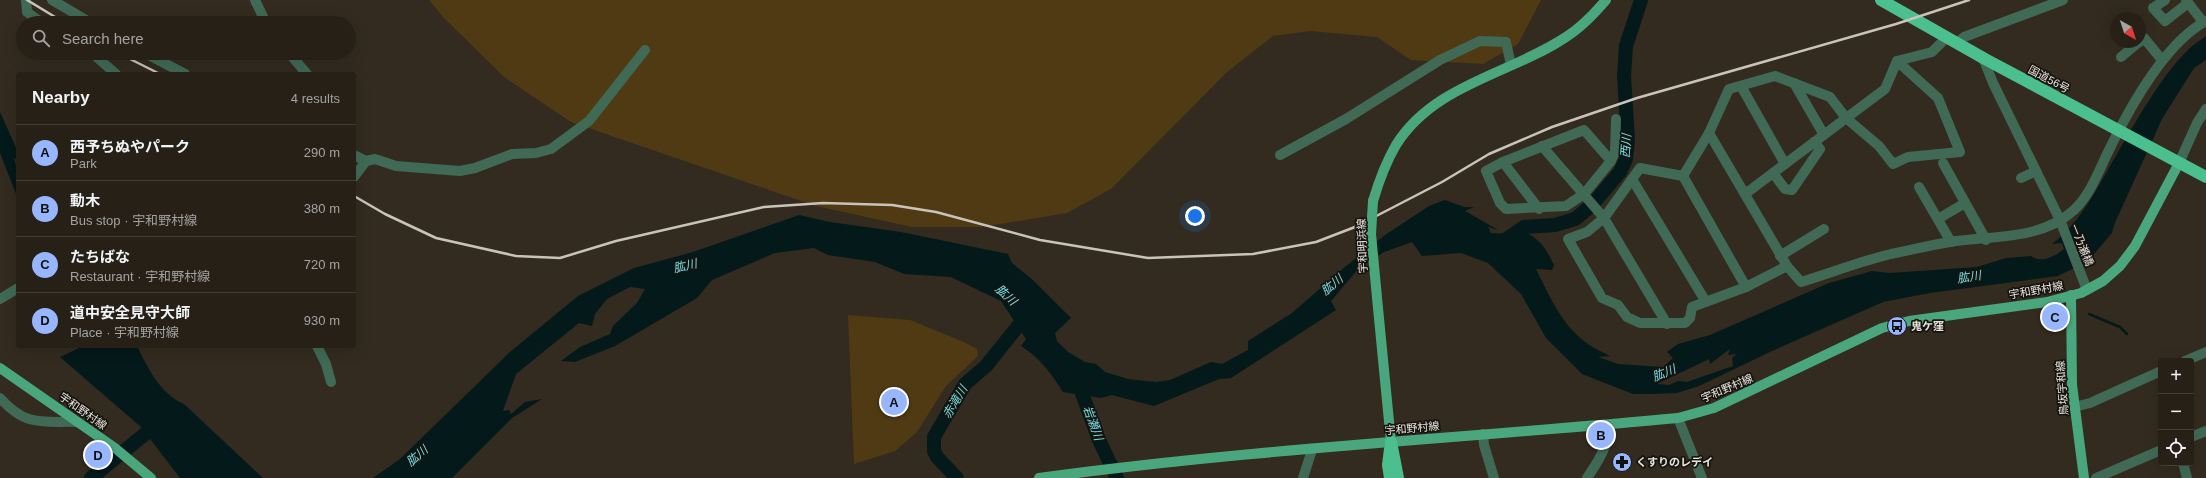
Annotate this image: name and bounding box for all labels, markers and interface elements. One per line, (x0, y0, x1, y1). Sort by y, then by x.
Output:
north arrow (2110, 12, 2146, 48)
search box (16, 16, 356, 60)
icon: search (30, 27, 52, 49)
text: Search here (62, 30, 144, 47)
street label: 国道56号 (2026, 63, 2072, 95)
text: Nearby (32, 88, 90, 107)
text: 4 results (291, 91, 340, 106)
water label: 西川 (1618, 132, 1634, 158)
text: 西予ちぬやパーク (70, 138, 190, 155)
text: A (40, 145, 50, 160)
text: 290 m (304, 145, 340, 160)
text: Park (70, 156, 97, 171)
text: 動木 (70, 192, 100, 209)
text: B (40, 201, 50, 216)
text: 380 m (304, 201, 340, 216)
your location (1185, 206, 1205, 226)
text: Bus stop · 宇和野村線 (70, 213, 197, 228)
street label: 宇和明浜線 (1355, 218, 1369, 274)
street label: 一乃瀬橋 (2068, 222, 2096, 268)
text: たちばな (70, 248, 130, 265)
water label: 肱川 (672, 256, 700, 276)
text: C (40, 257, 50, 272)
text: 720 m (304, 257, 340, 272)
water label: 肱川 (1956, 268, 1984, 286)
text: Restaurant · 宇和野村線 (70, 269, 210, 284)
water label: 肱川 (1318, 271, 1347, 298)
street label: 宇和野村線 (2008, 279, 2064, 301)
water label: 肱川 (992, 282, 1021, 310)
pin: C (2042, 302, 2068, 332)
text: 道中安全見守大師 (70, 304, 190, 321)
text: D (40, 313, 50, 328)
text: 930 m (304, 313, 340, 328)
bus stop icon: 鬼ケ窪 (1886, 315, 1908, 337)
place label: 鬼ケ窪 (1911, 320, 1944, 332)
text: Place · 宇和野村線 (70, 325, 179, 340)
map controls (2158, 358, 2194, 466)
button: + (2158, 358, 2194, 394)
street label: 鳥坂宇和線 (2054, 360, 2070, 416)
water label: 肱川 (1650, 361, 1680, 384)
street label: 宇和野村線 (1699, 372, 1755, 404)
water label: 赤滝川 (940, 381, 971, 421)
pin: A (881, 387, 907, 417)
street label: 宇和野村線 (57, 390, 109, 432)
button: − (2158, 394, 2194, 430)
water label: 岩瀬川 (1080, 404, 1106, 444)
street label: 宇和野村線 (1384, 420, 1440, 436)
pin: B (1588, 420, 1614, 450)
button: locate (2158, 430, 2194, 466)
pin: D (85, 440, 111, 470)
water label: 肱川 (403, 442, 432, 469)
pharmacy icon: くすりのレデイ (1611, 451, 1633, 473)
place label: くすりのレデイ (1636, 456, 1713, 468)

